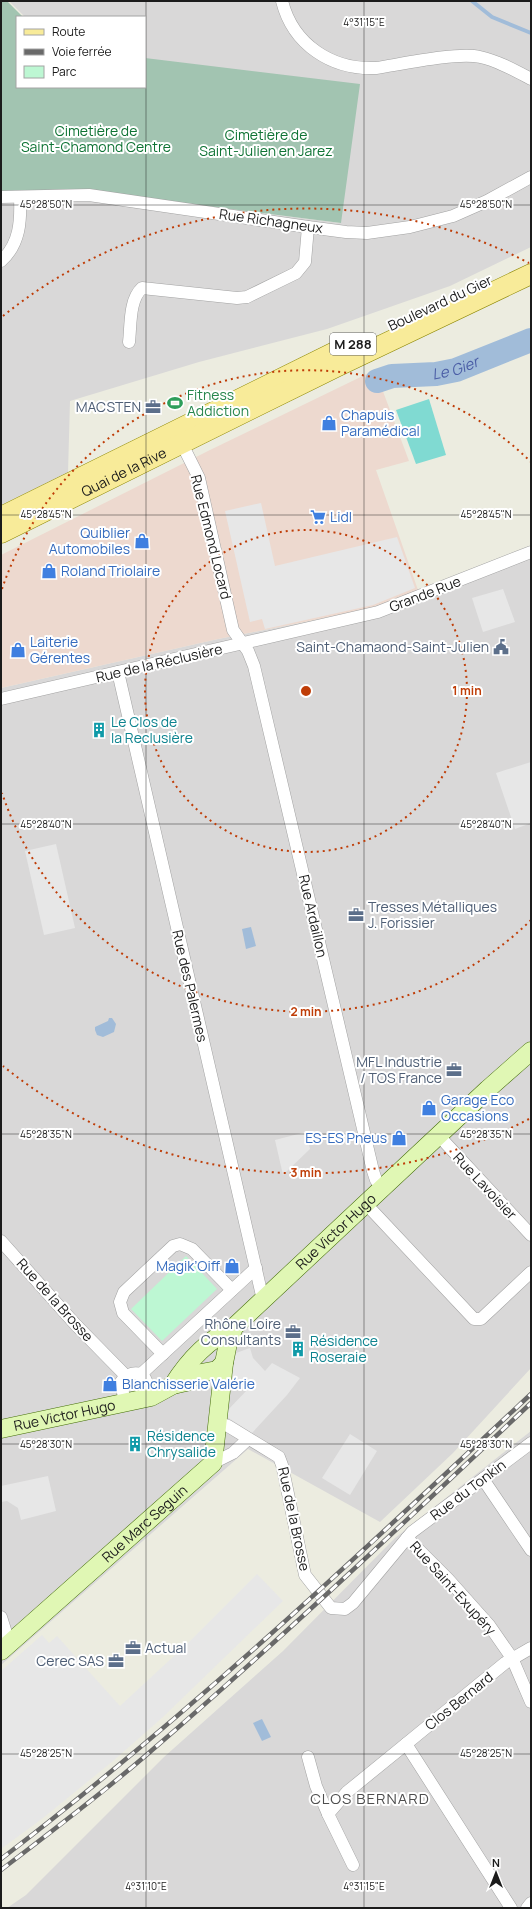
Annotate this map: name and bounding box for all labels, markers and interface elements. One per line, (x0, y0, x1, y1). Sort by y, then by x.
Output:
text: 4°31'15"E (343, 15, 385, 29)
legend (16, 16, 146, 88)
text: Route (52, 23, 85, 40)
text: Voie ferrée (52, 43, 112, 60)
text: Parc (52, 63, 77, 80)
park label: Cimetière de Saint-Chamond Centre (21, 121, 171, 156)
park label: Cimetière de Saint-Julien en Jarez (199, 125, 333, 160)
text: 45°28'50"N (20, 197, 72, 211)
text: 45°28'50"N (460, 197, 512, 211)
street label: Rue Richagneux (218, 204, 325, 237)
street label: Boulevard du Gier (385, 270, 495, 335)
road number: M 288 (330, 333, 376, 355)
water label: Le Gier (430, 350, 484, 385)
place label: Fitness Addiction (187, 385, 249, 420)
sports icon: Fitness Addiction (166, 394, 184, 412)
place label: MACSTEN (76, 397, 141, 416)
office icon: MACSTEN (144, 398, 162, 416)
place label: Chapuis Paramédical (341, 405, 420, 440)
shop icon: Chapuis Paramédical (320, 414, 338, 432)
street label: Quai de la Rive (78, 443, 169, 501)
street label: Rue Edmond Locard (187, 472, 236, 601)
text: 45°28'45"N (20, 507, 72, 521)
place label: Lidl (330, 507, 352, 526)
text: 45°28'45"N (460, 507, 512, 521)
supermarket icon: Lidl (309, 508, 327, 526)
place label: Quiblier Automobiles (49, 523, 130, 558)
shop icon: Quiblier Automobiles (133, 532, 151, 550)
place label: Roland Triolaire (61, 561, 160, 580)
shop icon: Roland Triolaire (40, 562, 58, 580)
street label: Grande Rue (386, 571, 463, 616)
place label: Laiterie Gérentes (30, 632, 90, 667)
place label: Saint-Chamaond-Saint-Julien (296, 637, 489, 656)
public building icon: Saint-Chamaond-Saint-Julien (492, 638, 510, 656)
street label: Rue de la Réclusière (94, 639, 224, 686)
shop icon: Laiterie Gérentes (9, 641, 27, 659)
text: 1 min (452, 682, 482, 699)
centre of rings (299, 684, 313, 698)
place label: Le Clos de la Reclusière (111, 712, 193, 747)
building icon: Le Clos de la Reclusière (90, 721, 108, 739)
text: 45°28'40"N (20, 817, 72, 831)
text: 45°28'40"N (460, 817, 512, 831)
street label: Rue Ardaillon (295, 873, 332, 959)
place label: Tresses Métalliques J. Forissier (368, 897, 497, 932)
office icon: Tresses Métalliques J. Forissier (347, 906, 365, 924)
street label: Rue des Palermes (168, 928, 213, 1044)
text: 2 min (290, 1003, 322, 1020)
place label: MFL Industrie / TOS France (356, 1052, 442, 1087)
office icon: MFL Industrie / TOS France (445, 1061, 463, 1079)
place label: Garage Eco Occasions (441, 1090, 514, 1125)
shop icon: Garage Eco Occasions (420, 1099, 438, 1117)
text: 45°28'35"N (20, 1127, 72, 1141)
text: 45°28'35"N (460, 1127, 512, 1141)
place label: ES-ES Pneus (305, 1128, 387, 1147)
shop icon: ES-ES Pneus (390, 1129, 408, 1147)
street label: Rue Lavoisier (449, 1148, 521, 1223)
text: 3 min (290, 1164, 322, 1181)
street label: Rue Victor Hugo (291, 1189, 380, 1273)
street label: Rue de la Brosse (13, 1254, 98, 1345)
place label: Magik’Oiff (156, 1256, 221, 1275)
shop icon: Magik’Oiff (223, 1257, 241, 1275)
place label: Rhône Loire Consultants (201, 1314, 281, 1349)
office icon: Rhône Loire Consultants (284, 1323, 302, 1341)
place label: Résidence Roseraie (310, 1331, 378, 1366)
building icon: Résidence Roseraie (289, 1340, 307, 1358)
place label: Blanchisserie Valérie (122, 1374, 255, 1393)
shop icon: Blanchisserie Valérie (101, 1375, 119, 1393)
street label: Rue Victor Hugo (12, 1395, 117, 1435)
place label: Résidence Chrysalide (147, 1426, 216, 1461)
building icon: Résidence Chrysalide (126, 1435, 144, 1453)
text: 45°28'30"N (20, 1437, 72, 1451)
text: 45°28'30"N (460, 1437, 512, 1451)
street label: Rue du Tonkin (426, 1455, 509, 1524)
street label: Rue de la Brosse (274, 1465, 315, 1573)
street label: Rue Marc Seguin (98, 1480, 191, 1566)
street label: Rue Saint-Exupéry (406, 1537, 501, 1639)
place label: Actual (145, 1638, 187, 1657)
office icon: Actual (124, 1639, 142, 1657)
place label: Cerec SAS (36, 1651, 104, 1670)
office icon: Cerec SAS (107, 1652, 125, 1670)
street label: Clos Bernard (421, 1667, 497, 1734)
text: 45°28'25"N (20, 1746, 72, 1760)
text: 45°28'25"N (460, 1746, 512, 1760)
district label: CLOS BERNARD (310, 1788, 430, 1809)
north arrow (476, 1853, 516, 1893)
text: N (492, 1855, 500, 1870)
text: 4°31'10"E (125, 1879, 167, 1893)
text: 4°31'15"E (343, 1879, 385, 1893)

